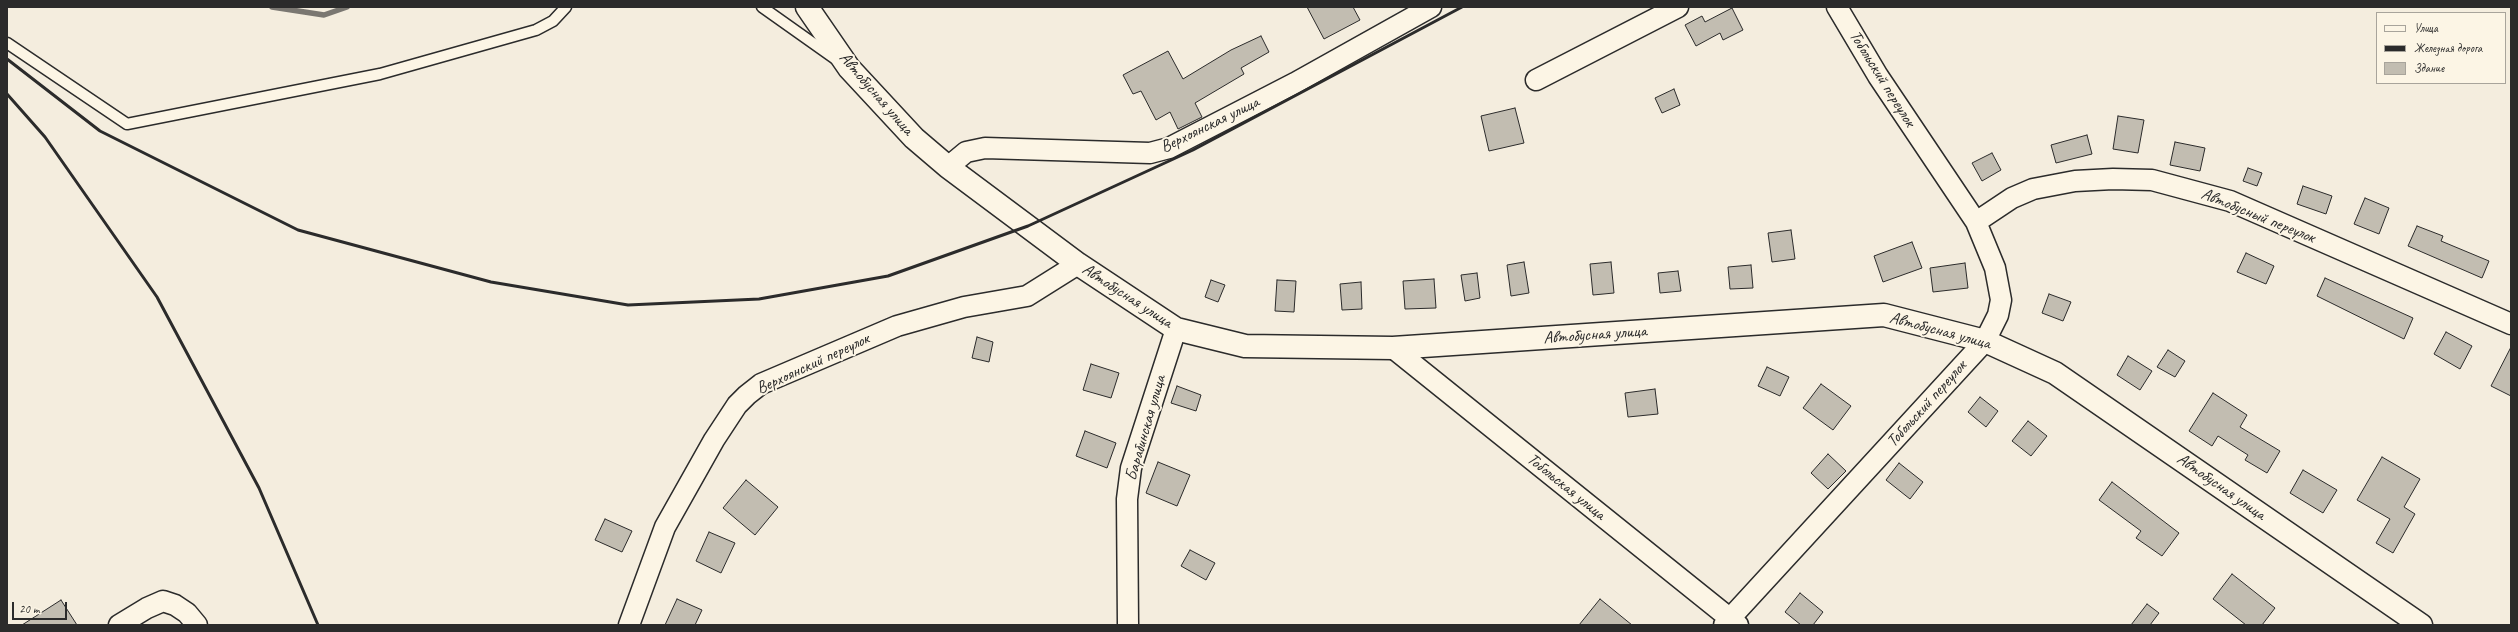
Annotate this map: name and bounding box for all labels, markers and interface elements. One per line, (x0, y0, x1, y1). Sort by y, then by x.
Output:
legend (2376, 12, 2506, 84)
text: Улица (2414, 20, 2438, 36)
street label: Тобольский переулок (1844, 27, 1920, 131)
text: Железная дорога (2414, 40, 2482, 56)
street label: Автобусная улица (834, 48, 918, 140)
text: Здание (2414, 60, 2444, 76)
street label: Верхоянская улица (1157, 92, 1263, 158)
street label: Автобусный переулок (2198, 184, 2318, 248)
street label: Автобусная улица (1078, 259, 1176, 333)
street label: Автобусная улица (1887, 308, 1993, 354)
street label: Автобусная улица (1543, 321, 1647, 349)
street label: Верхоянский переулок (753, 329, 873, 399)
street label: Тобольский переулок (1883, 356, 1971, 452)
street label: Барабинская улица (1121, 373, 1171, 483)
street label: Тобольская улица (1523, 449, 1609, 525)
street label: Автобусная улица (2173, 449, 2269, 525)
scale bar (14, 594, 69, 620)
text: 20 m (19, 601, 39, 617)

